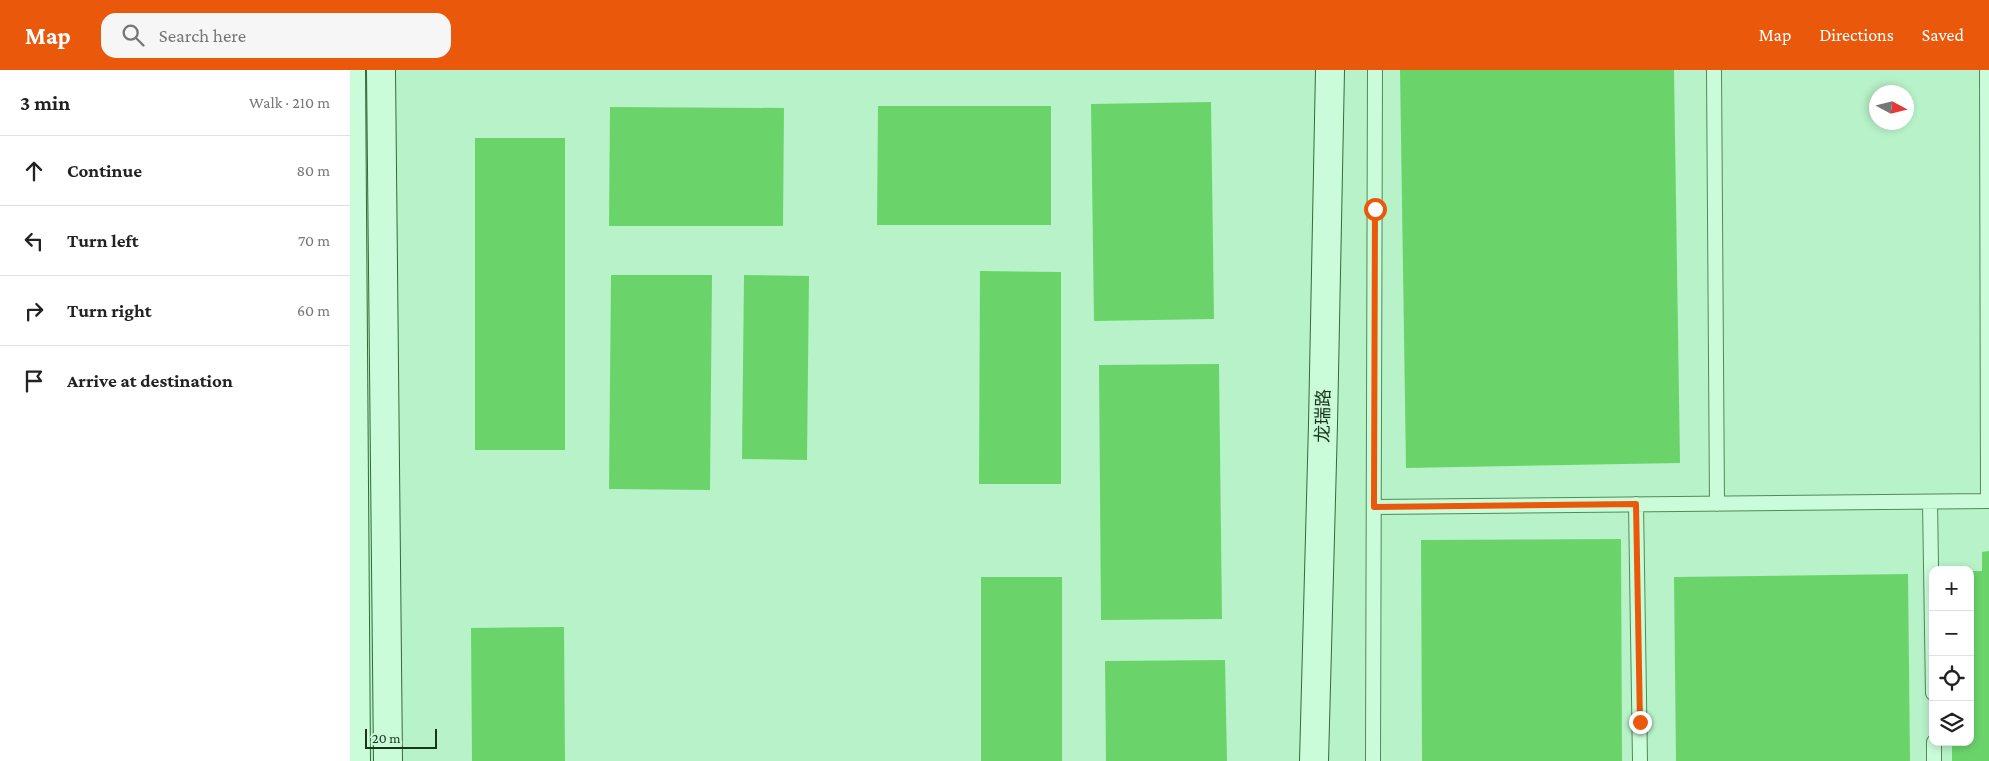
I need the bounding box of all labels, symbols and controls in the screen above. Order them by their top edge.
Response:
search box [101,13,451,58]
icon: search [119,21,147,49]
text: Map [25,22,71,49]
text: Search here [159,25,246,46]
text: Map [1759,25,1791,45]
text: Directions [1819,25,1894,45]
text: Saved [1922,25,1964,45]
north arrow [1869,85,1914,130]
text: 3 min [20,91,70,115]
text: Walk · 210 m [249,94,330,111]
icon: ahead [20,157,48,185]
text: Continue [67,160,142,181]
text: 80 m [296,162,330,179]
route start [1364,198,1387,221]
icon: left [20,227,48,255]
text: Turn left [67,230,139,251]
text: 70 m [298,232,330,249]
icon: right [20,297,48,325]
text: Turn right [67,300,152,321]
text: 60 m [297,302,330,319]
icon: arrive [20,367,48,395]
text: Arrive at destination [67,370,233,391]
street label: 龙瑞路 [1313,389,1333,443]
map controls [1929,566,1974,746]
button: + [1929,566,1974,611]
button: − [1929,611,1974,656]
button: locate [1929,656,1974,701]
button: layers [1929,701,1974,746]
route end [1629,711,1652,734]
scale bar [365,726,438,749]
text: 20 m [372,730,400,746]

